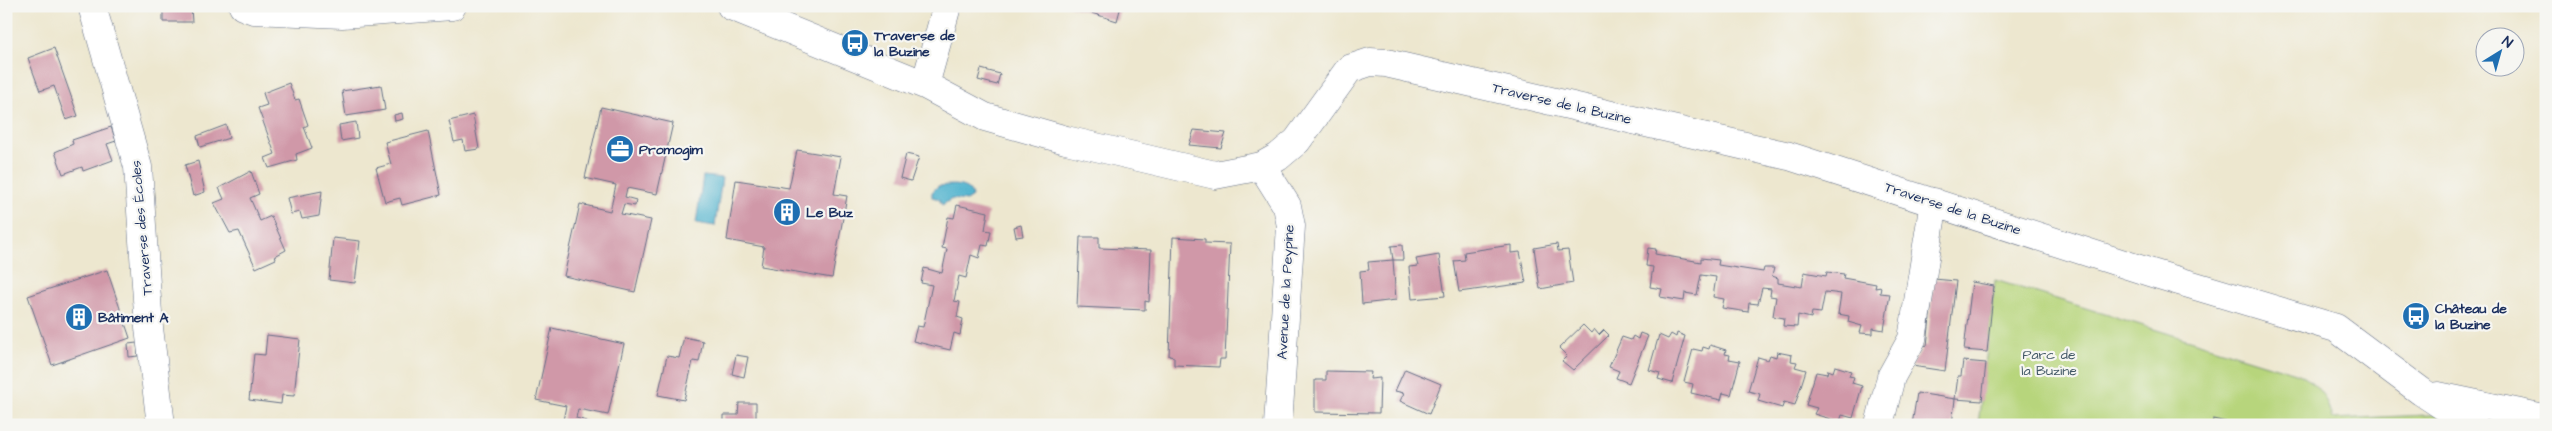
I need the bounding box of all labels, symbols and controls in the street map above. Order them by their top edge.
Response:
place label: Traverse de la Buzine [873,26,956,62]
bus stop icon: Traverse de la Buzine [840,28,870,58]
north arrow [2474,28,2524,78]
text: N [2498,32,2517,53]
street label: Traverse de la Buzine [1490,78,1634,130]
office icon: Promogim [605,134,635,164]
place label: Promogim [639,140,704,161]
street label: Traverse des Écoles [126,160,158,296]
street label: Traverse de la Buzine [1882,177,2024,241]
building icon: Le Buz [772,197,802,227]
place label: Le Buz [806,203,854,223]
street label: Avenue de la Peypine [1272,224,1300,360]
place label: Château de la Buzine [2434,299,2507,335]
bus stop icon: Château de la Buzine [2401,301,2431,331]
building icon: Bâtiment A [64,302,94,332]
place label: Bâtiment A [98,308,170,328]
park label: Parc de la Buzine [2021,345,2077,381]

